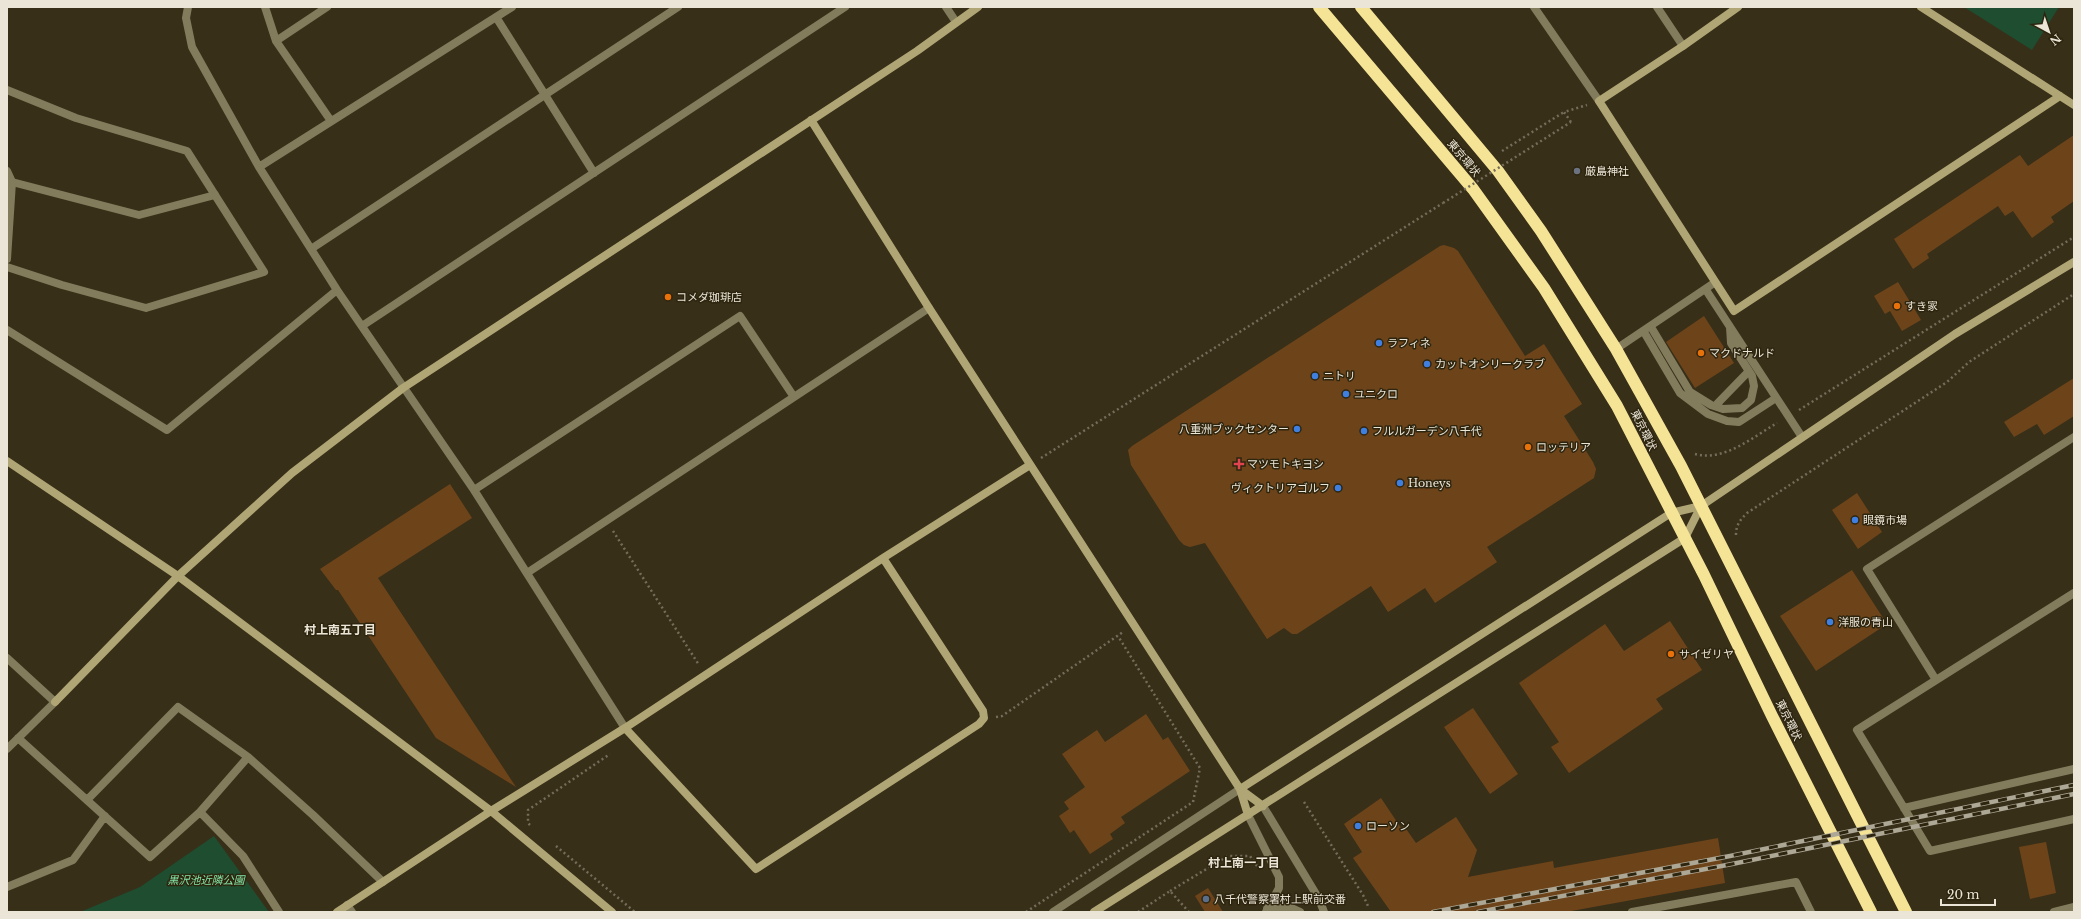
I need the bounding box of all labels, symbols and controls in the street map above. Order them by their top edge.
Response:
north arrow [2029,12,2069,52]
text: N [2046,31,2064,49]
street label: 東京環状 [1444,137,1484,180]
place label: 厳島神社 [1585,164,1629,178]
marker: 厳島神社 [1572,166,1582,176]
place label: コメダ珈琲店 [676,290,742,304]
marker: コメダ珈琲店 [663,292,673,302]
place label: すき家 [1905,299,1938,313]
marker: すき家 [1892,301,1902,311]
place label: ラフィネ [1387,336,1431,350]
marker: ラフィネ [1374,338,1384,348]
place label: マクドナルド [1709,346,1775,360]
marker: マクドナルド [1696,348,1706,358]
place label: カットオンリークラブ [1435,357,1545,371]
marker: カットオンリークラブ [1422,359,1432,369]
place label: ニトリ [1323,369,1356,383]
marker: ニトリ [1310,371,1320,381]
place label: ユニクロ [1354,387,1398,401]
marker: ユニクロ [1341,389,1351,399]
street label: 東京環状 [1628,407,1660,454]
place label: 八重洲ブックセンター [1179,422,1289,436]
marker: 八重洲ブックセンター [1292,424,1302,434]
place label: フルルガーデン八千代 [1372,424,1482,438]
marker: フルルガーデン八千代 [1359,426,1369,436]
place label: ロッテリア [1536,440,1591,454]
marker: ロッテリア [1523,442,1533,452]
place label: マツモトキヨシ [1247,457,1324,471]
marker: マツモトキヨシ [1234,459,1244,469]
place label: Honeys [1408,476,1451,490]
marker: Honeys [1395,478,1405,488]
place label: ヴィクトリアゴルフ [1231,481,1330,495]
marker: ヴィクトリアゴルフ [1333,483,1343,493]
place label: 眼鏡市場 [1863,513,1907,527]
marker: 眼鏡市場 [1850,515,1860,525]
place label: 洋服の青山 [1838,615,1893,629]
marker: 洋服の青山 [1825,617,1835,627]
district label: 村上南五丁目 [304,622,376,637]
place label: サイゼリヤ [1679,647,1734,661]
marker: サイゼリヤ [1666,649,1676,659]
street label: 東京環状 [1773,697,1805,744]
place label: ローソン [1366,819,1410,833]
marker: ローソン [1353,821,1363,831]
district label: 村上南一丁目 [1208,855,1280,870]
park label: 黒沢池近隣公園 [168,873,246,887]
scale bar [1941,881,1995,907]
text: 20 m [1947,887,1979,902]
place label: 八千代警察署村上駅前交番 [1214,892,1346,906]
marker: 八千代警察署村上駅前交番 [1201,894,1211,904]

